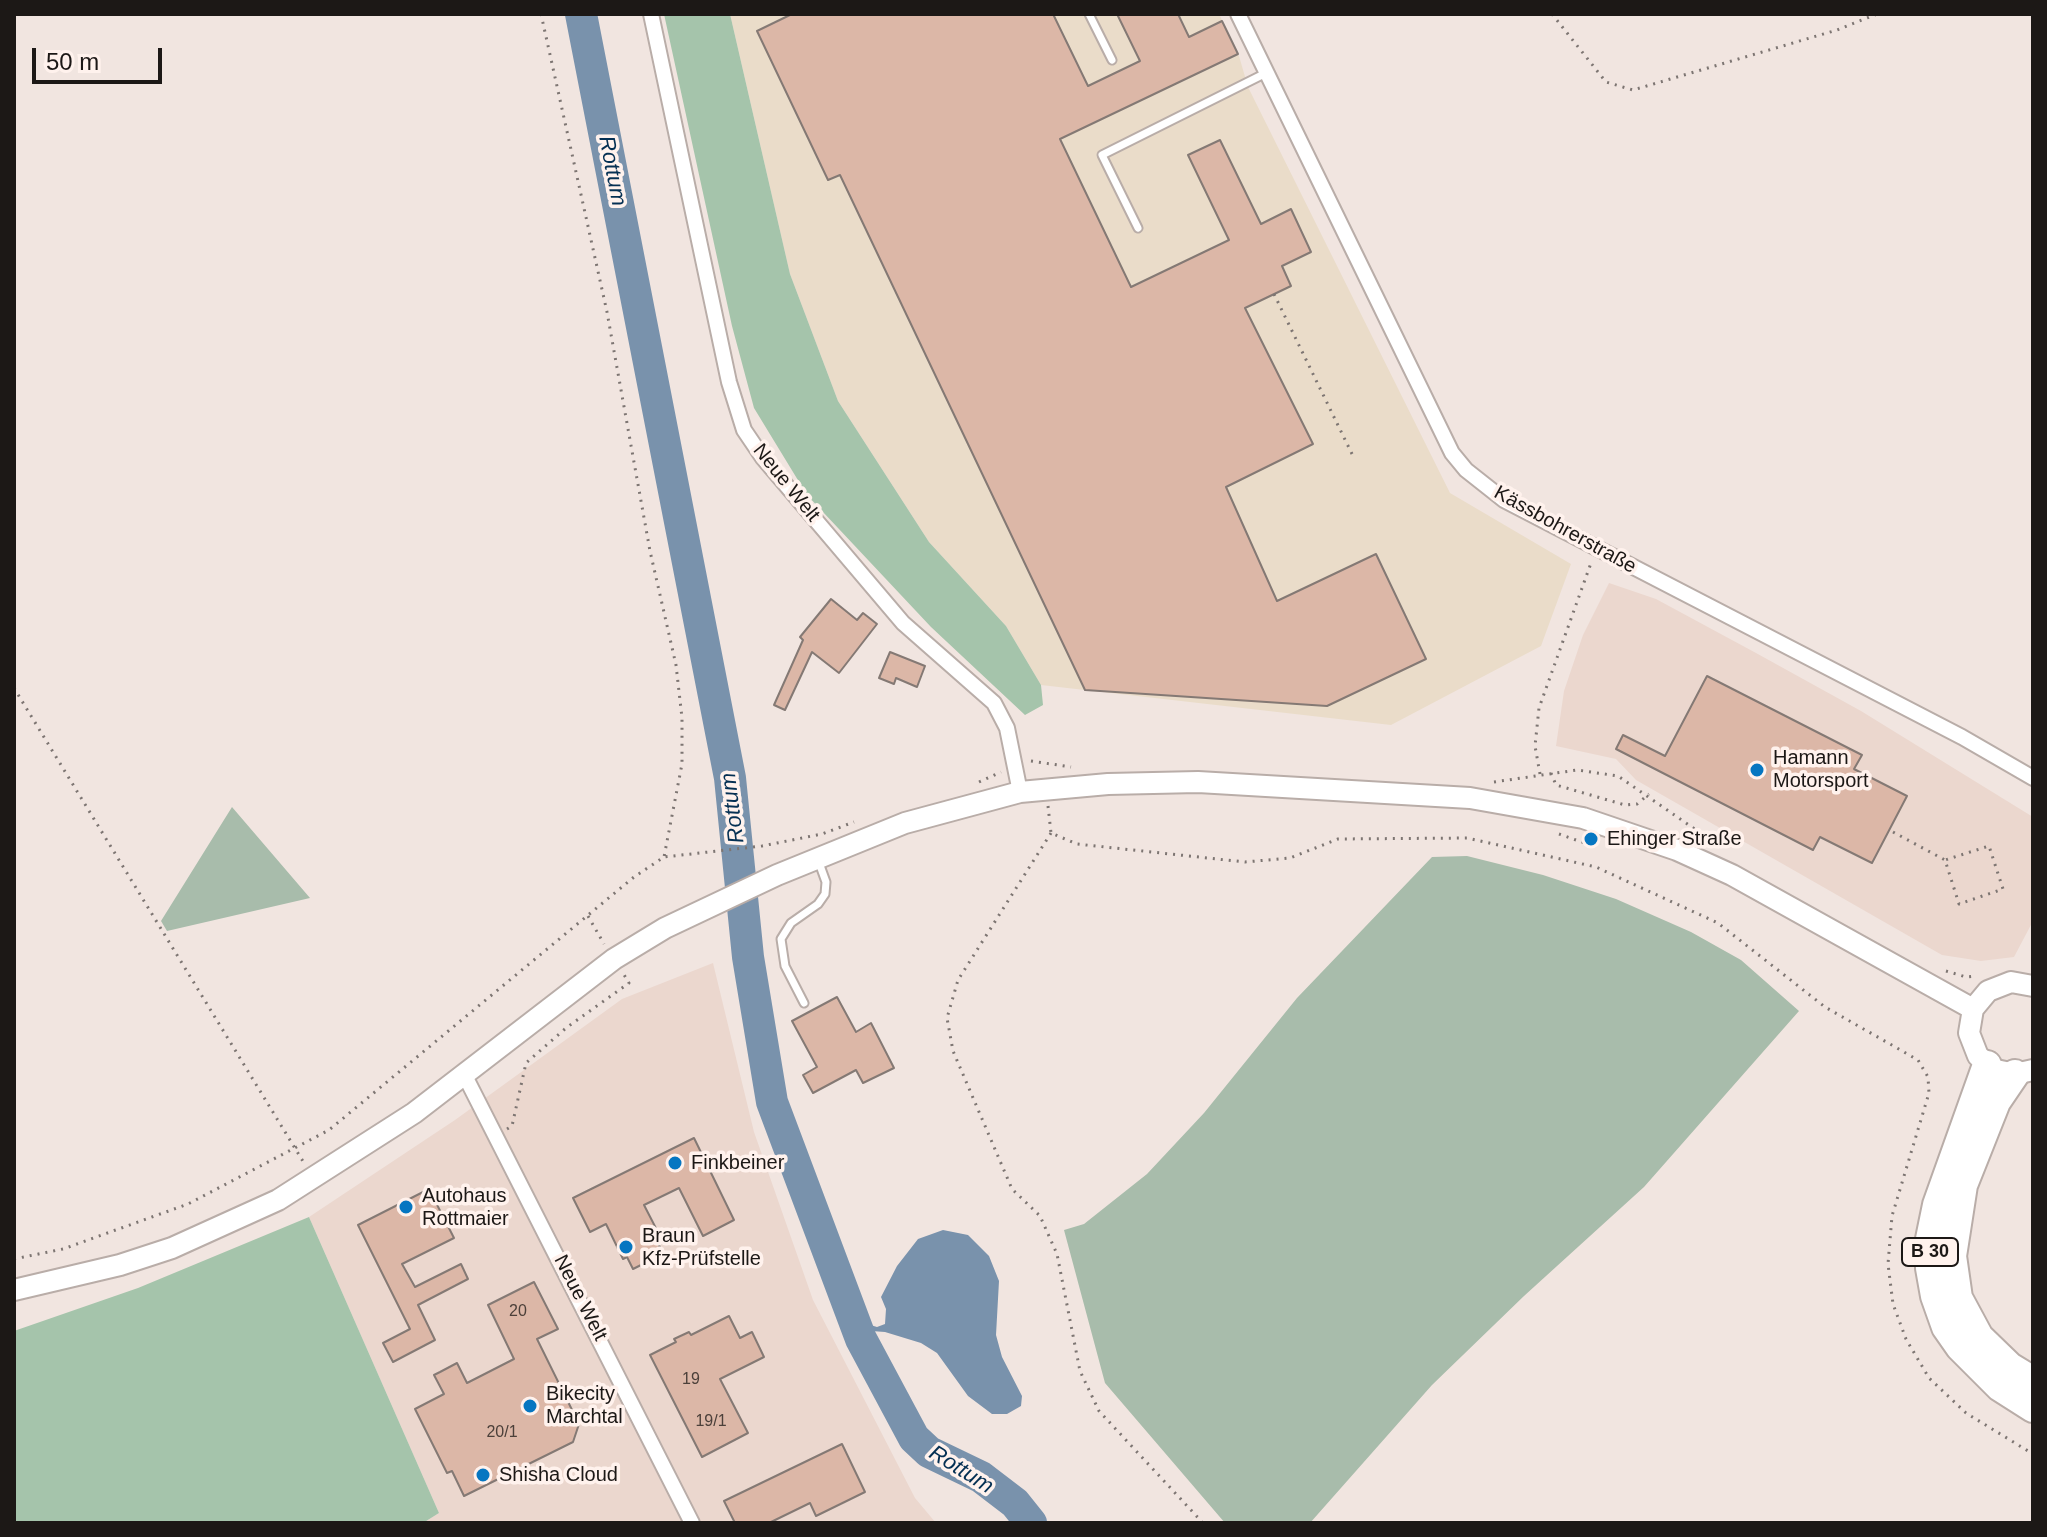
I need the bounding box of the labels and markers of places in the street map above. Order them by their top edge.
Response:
place label: Hamann Motorsport [1773,746,1869,793]
marker: Hamann Motorsport [1748,761,1766,779]
place label: Ehinger Straße [1607,827,1742,851]
marker: Ehinger Straße [1582,830,1600,848]
place label: Finkbeiner [691,1151,784,1175]
marker: Finkbeiner [666,1154,684,1172]
place label: Autohaus Rottmaier [422,1184,509,1231]
marker: Autohaus Rottmaier [397,1198,415,1216]
place label: Braun Kfz-Prüfstelle [642,1224,761,1271]
marker: Braun Kfz-Prüfstelle [617,1238,635,1256]
place label: Bikecity Marchtal [546,1382,623,1429]
marker: Bikecity Marchtal [521,1397,539,1415]
place label: Shisha Cloud [499,1463,618,1487]
marker: Shisha Cloud [474,1466,492,1484]

